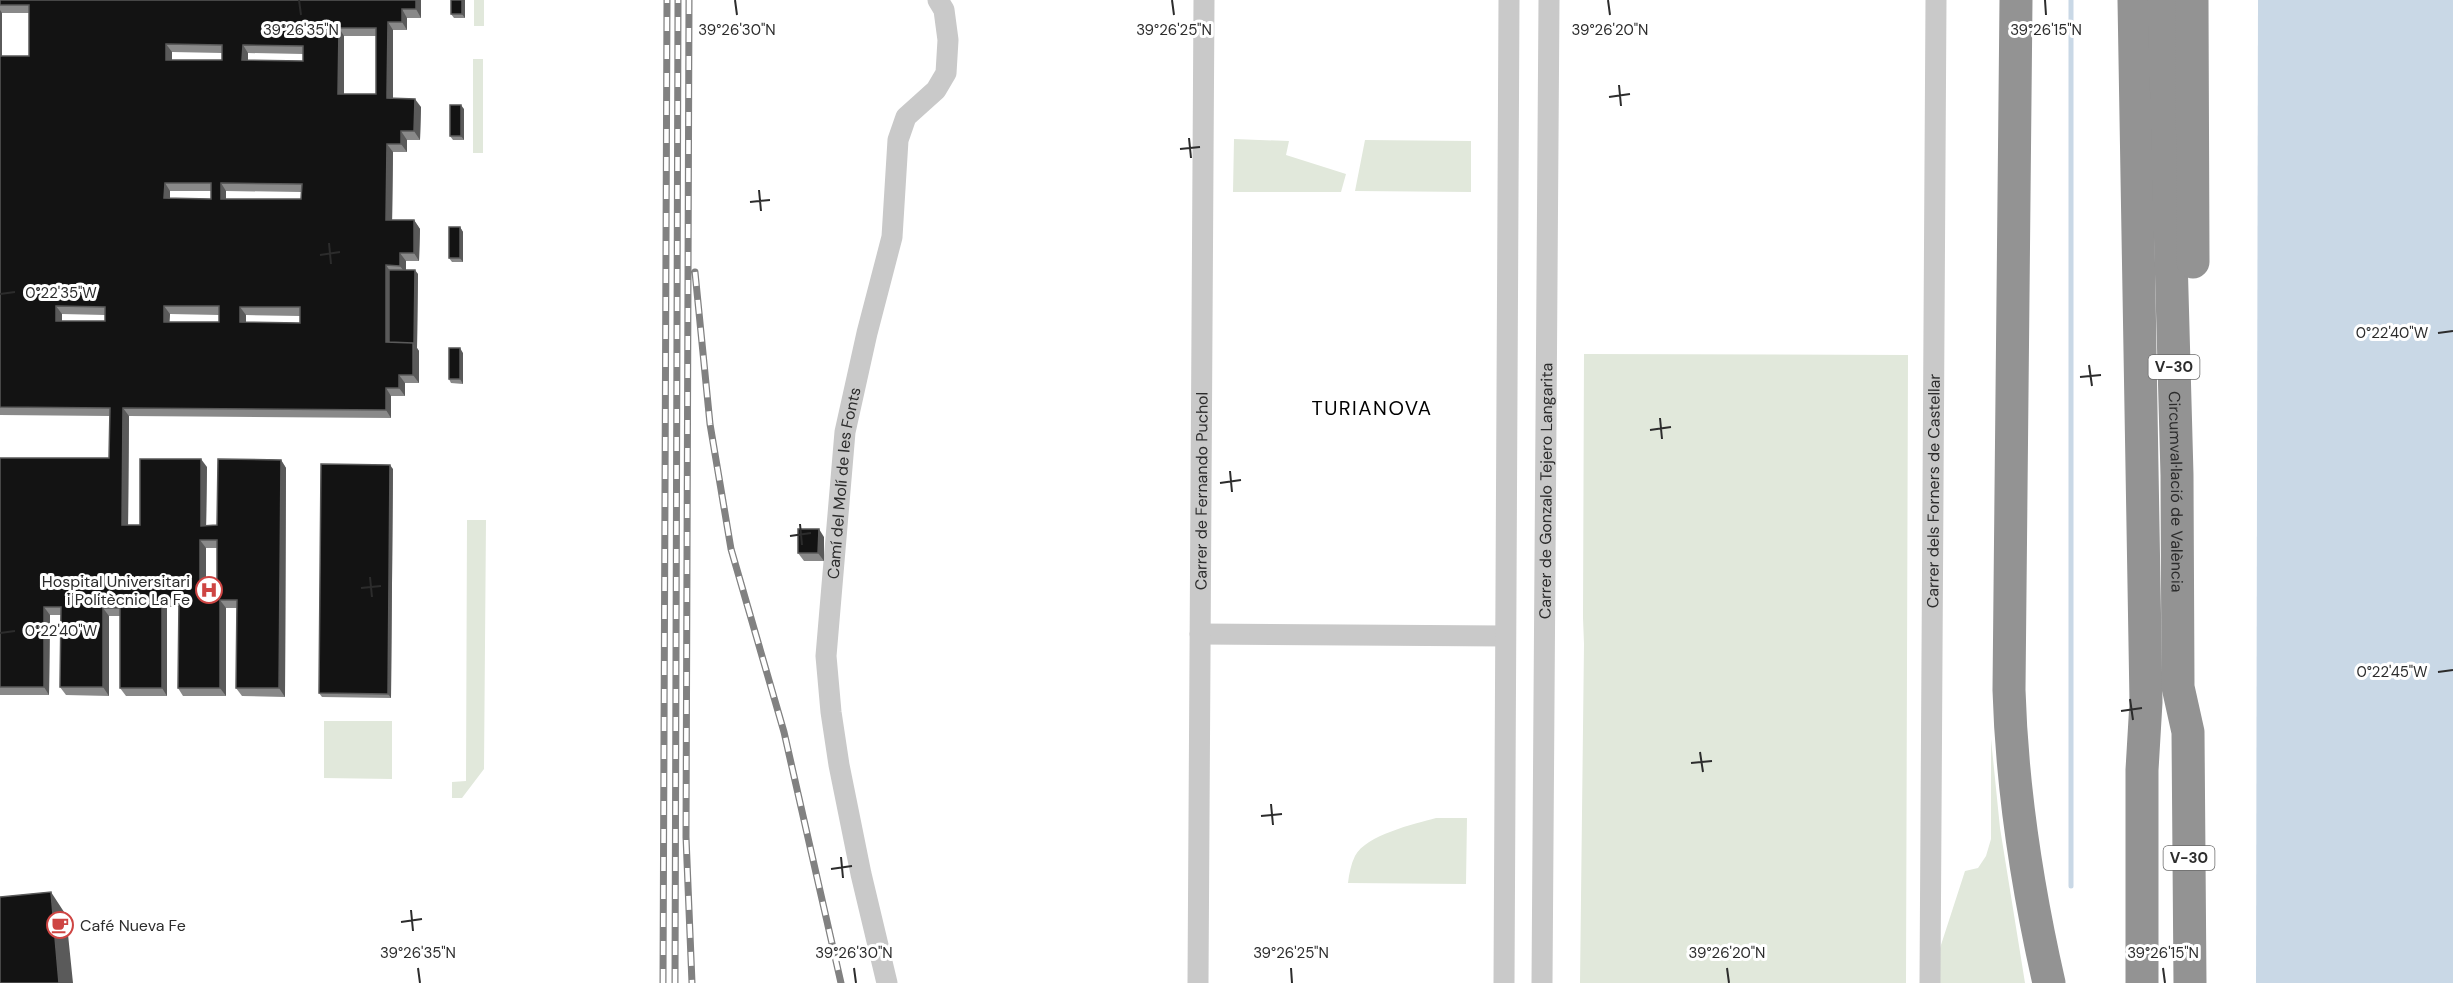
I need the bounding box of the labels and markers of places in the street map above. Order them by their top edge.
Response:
place label: Hospital Universitari i Politècnic La Fe [42,571,190,610]
hospital icon: Hospital Universitari i Politècnic La Fe [194,575,224,605]
cafe icon: Café Nueva Fe [45,910,75,940]
place label: Café Nueva Fe [80,915,186,936]

